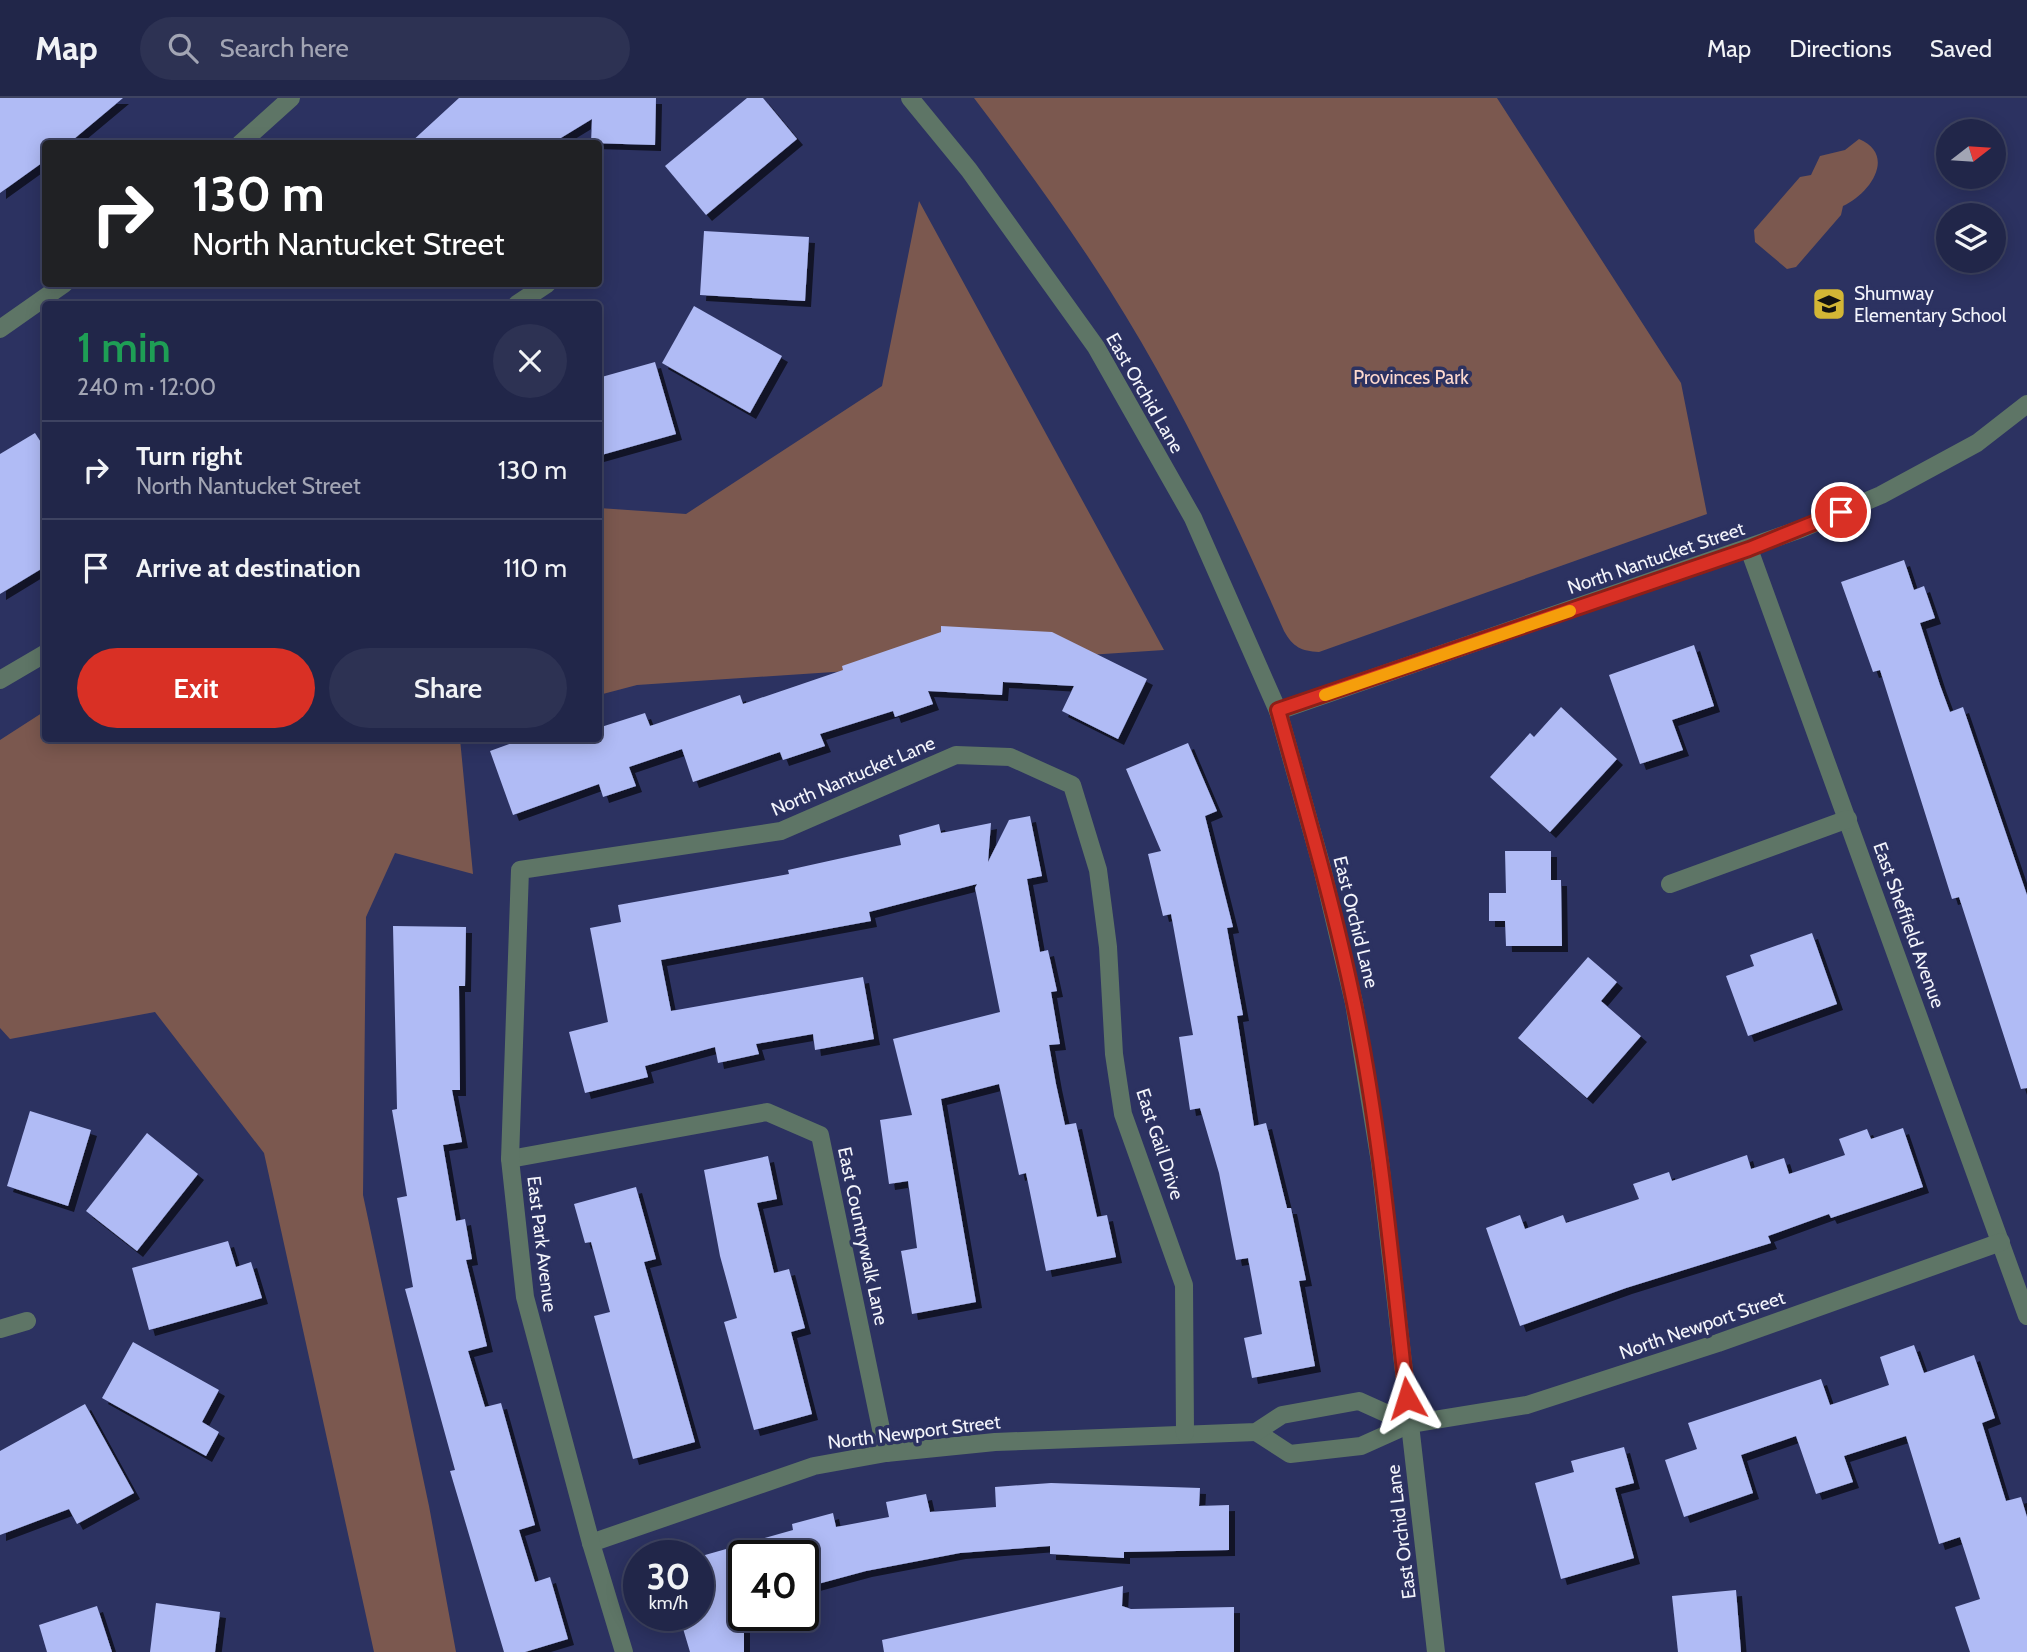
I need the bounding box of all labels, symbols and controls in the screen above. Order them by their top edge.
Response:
search box [140,17,630,80]
text: Map [35,28,98,68]
icon: search [164,29,202,67]
text: Search here [220,32,349,64]
text: Map [1707,34,1751,63]
text: Directions [1789,34,1892,63]
text: Saved [1930,34,1992,63]
north arrow [1936,119,2006,189]
map controls [1936,119,2006,273]
text: 130 m [192,164,325,223]
icon: right [77,168,168,259]
button: layers [1936,203,2006,273]
text: North Nantucket Street [192,224,505,263]
place label: Shumway Elementary School [1854,282,2007,327]
school or university icon: Shumway Elementary School [1810,285,1848,323]
text: 1 min [77,321,171,373]
button: close [493,324,567,398]
street label: East Orchid Lane [1101,329,1189,458]
park label: Provinces Park [1353,366,1469,389]
text: 240 m · 12:00 [77,373,216,401]
text: Turn right [136,440,242,472]
icon: right [77,451,115,489]
text: 130 m [498,454,567,486]
text: North Nantucket Street [136,472,361,500]
pin [1811,482,1871,542]
icon: arrive [1822,493,1860,531]
street label: North Nantucket Street [1564,517,1748,599]
icon: arrive [77,549,115,587]
text: Arrive at destination [136,552,361,584]
text: 110 m [503,552,567,584]
button: Exit [77,648,315,728]
button: Share [329,648,567,728]
street label: North Nantucket Lane [768,731,939,821]
street label: East Sheffield Avenue [1868,839,1950,1011]
street label: East Orchid Lane [1328,854,1384,991]
street label: East Gail Drive [1131,1086,1189,1203]
street label: East Countrywalk Lane [833,1145,893,1327]
street label: East Park Avenue [522,1175,562,1314]
street label: North Newport Street [1616,1286,1788,1364]
position arrow [1370,1361,1444,1435]
street label: North Newport Street [826,1410,1002,1454]
street label: East Orchid Lane [1381,1463,1421,1601]
speed limit sign: 40 [728,1540,819,1631]
text: 30 [647,1555,690,1598]
text: km/h [649,1592,688,1614]

